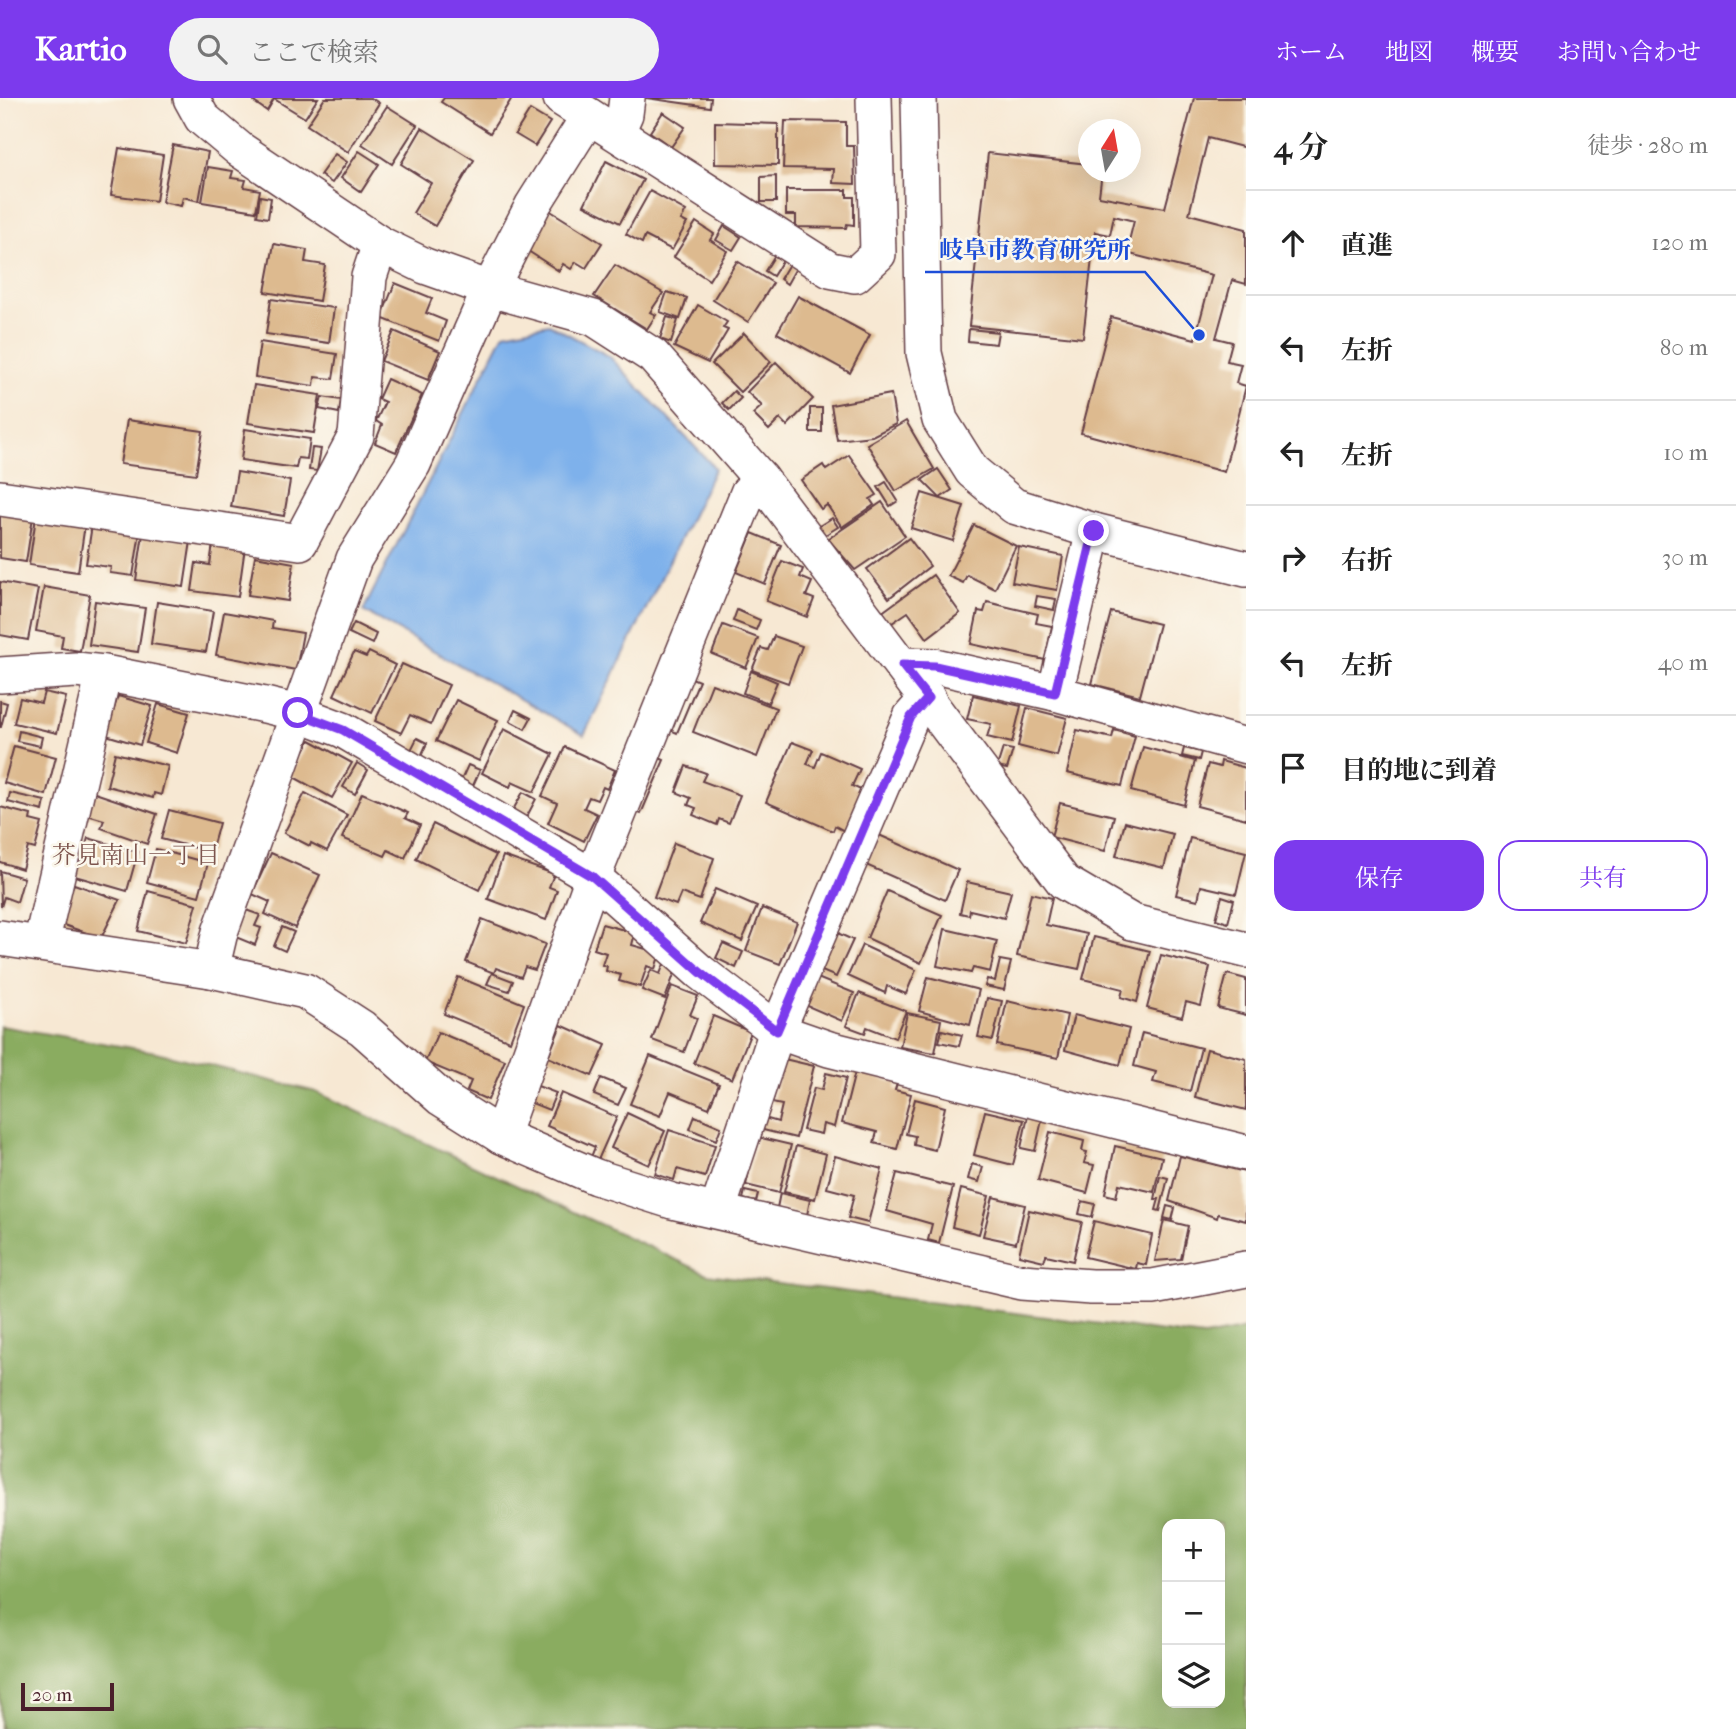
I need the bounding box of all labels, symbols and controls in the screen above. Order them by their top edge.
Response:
search box [169,18,659,81]
text: Kartio [35,30,127,69]
icon: search [193,30,231,68]
text: ここで検索 [249,37,379,68]
text: ホーム [1275,38,1347,66]
text: 地図 [1385,38,1433,66]
text: 概要 [1471,38,1519,66]
text: お問い合わせ [1557,38,1701,66]
north arrow [1078,119,1141,182]
text: 4 分 [1274,130,1328,165]
text: 徒歩 · 280 m [1587,132,1708,159]
icon: ahead [1274,224,1312,262]
callout: 岐阜市教育研究所 [925,227,1145,272]
text: 120 m [1651,229,1708,256]
text: 直進 [1341,230,1393,261]
text: 岐阜市教育研究所 [939,236,1131,264]
icon: left [1274,329,1312,367]
text: 80 m [1660,334,1708,361]
text: 左折 [1341,335,1393,366]
icon: left [1274,434,1312,472]
text: 10 m [1663,439,1708,466]
text: 左折 [1341,440,1393,471]
route end [1078,515,1109,546]
icon: right [1274,539,1312,577]
text: 30 m [1662,544,1708,571]
text: 右折 [1341,545,1393,576]
icon: left [1274,644,1312,682]
text: 40 m [1658,649,1708,676]
text: 左折 [1341,650,1393,681]
route start [282,697,313,728]
icon: arrive [1274,749,1312,787]
text: 目的地に到着 [1341,755,1497,786]
button: 保存 [1274,840,1484,911]
button: 共有 [1498,840,1708,911]
district label: 芥見南山一丁目 [52,841,220,869]
map controls [1162,1519,1225,1708]
button: + [1162,1519,1225,1582]
button: − [1162,1582,1225,1645]
button: layers [1162,1645,1225,1708]
scale bar [21,1680,114,1712]
text: 20 m [32,1684,72,1706]

